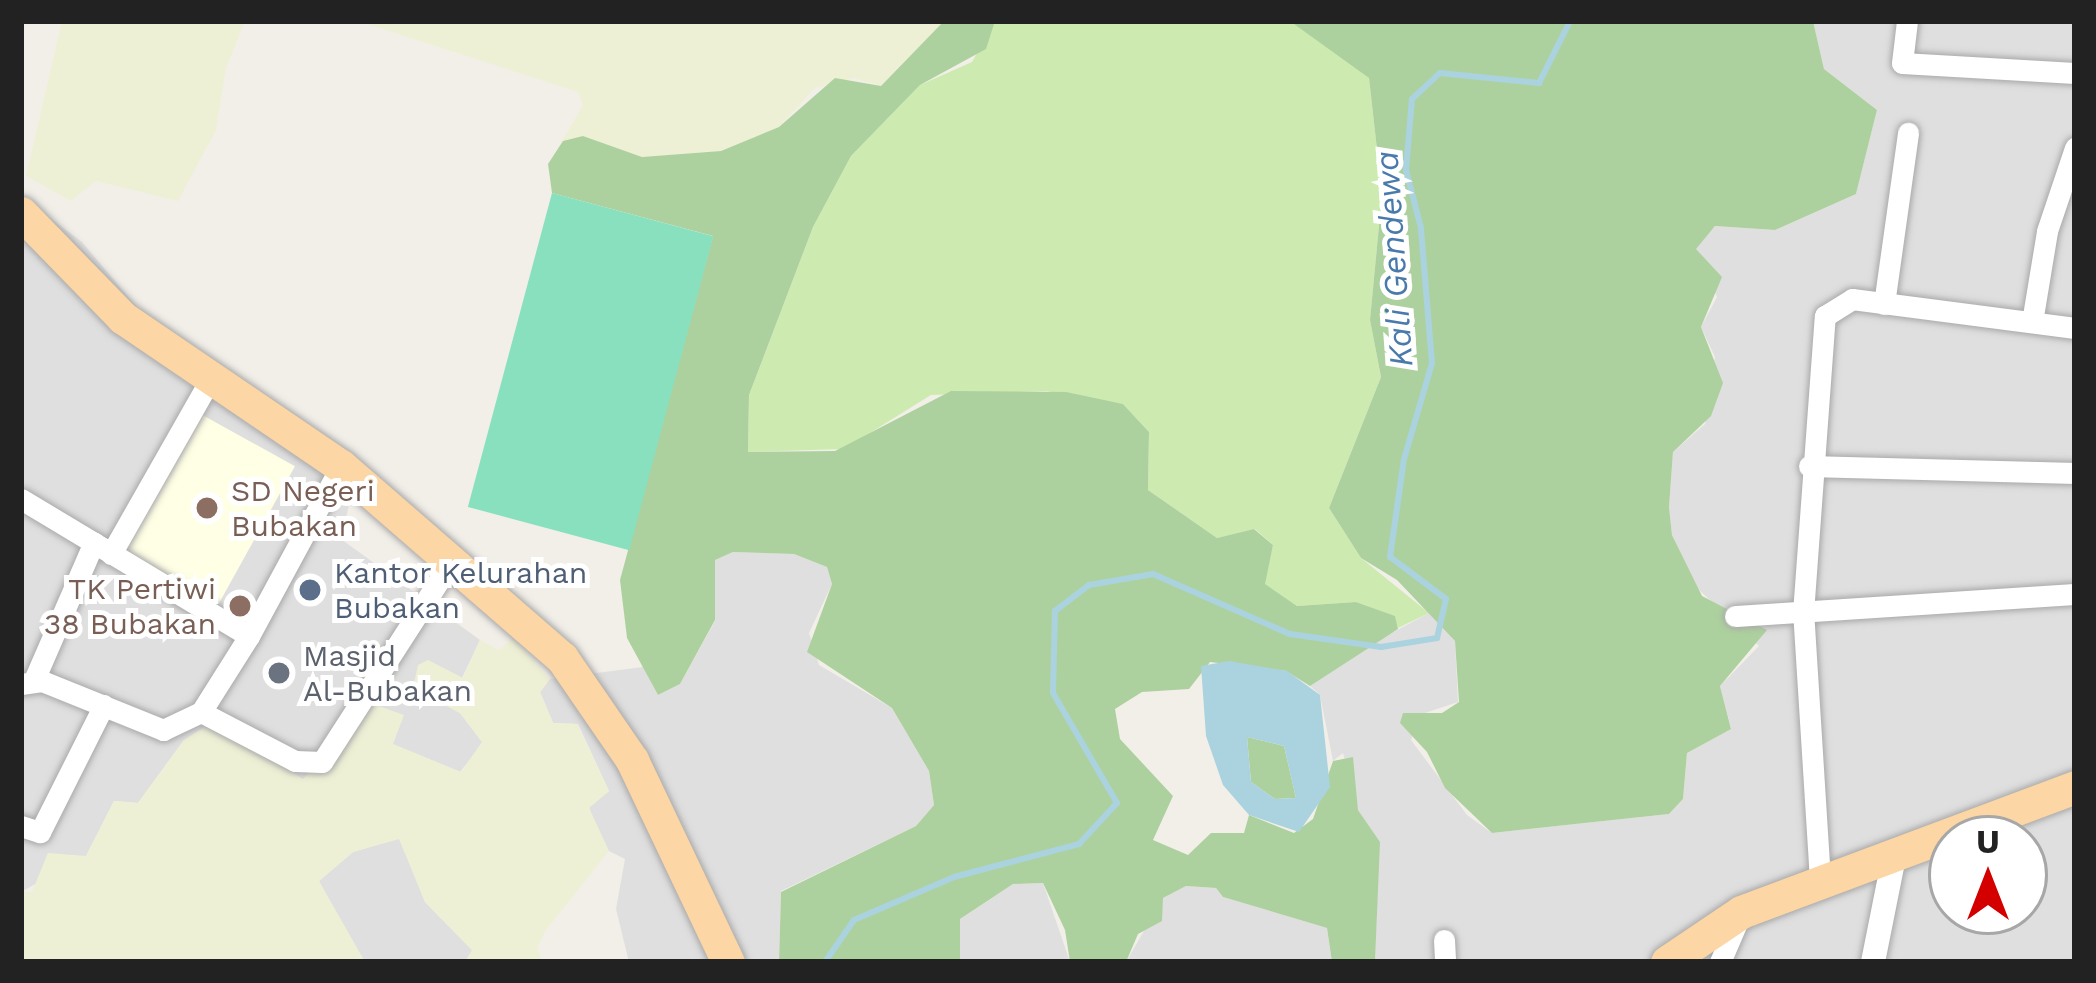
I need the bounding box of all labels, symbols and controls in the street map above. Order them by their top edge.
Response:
water label: Kali Gendewa [1367,150,1421,368]
place label: SD Negeri Bubakan [231,473,375,544]
marker: SD Negeri Bubakan [194,495,220,521]
place label: Kantor Kelurahan Bubakan [334,555,588,626]
place label: TK Pertiwi 38 Bubakan [44,571,216,642]
marker: Kantor Kelurahan Bubakan [297,577,323,603]
marker: TK Pertiwi 38 Bubakan [227,593,253,619]
place label: Masjid Al-Bubakan [303,638,472,708]
marker: Masjid Al-Bubakan [266,660,292,686]
north arrow [1928,815,2048,935]
text: U [1976,822,2000,861]

